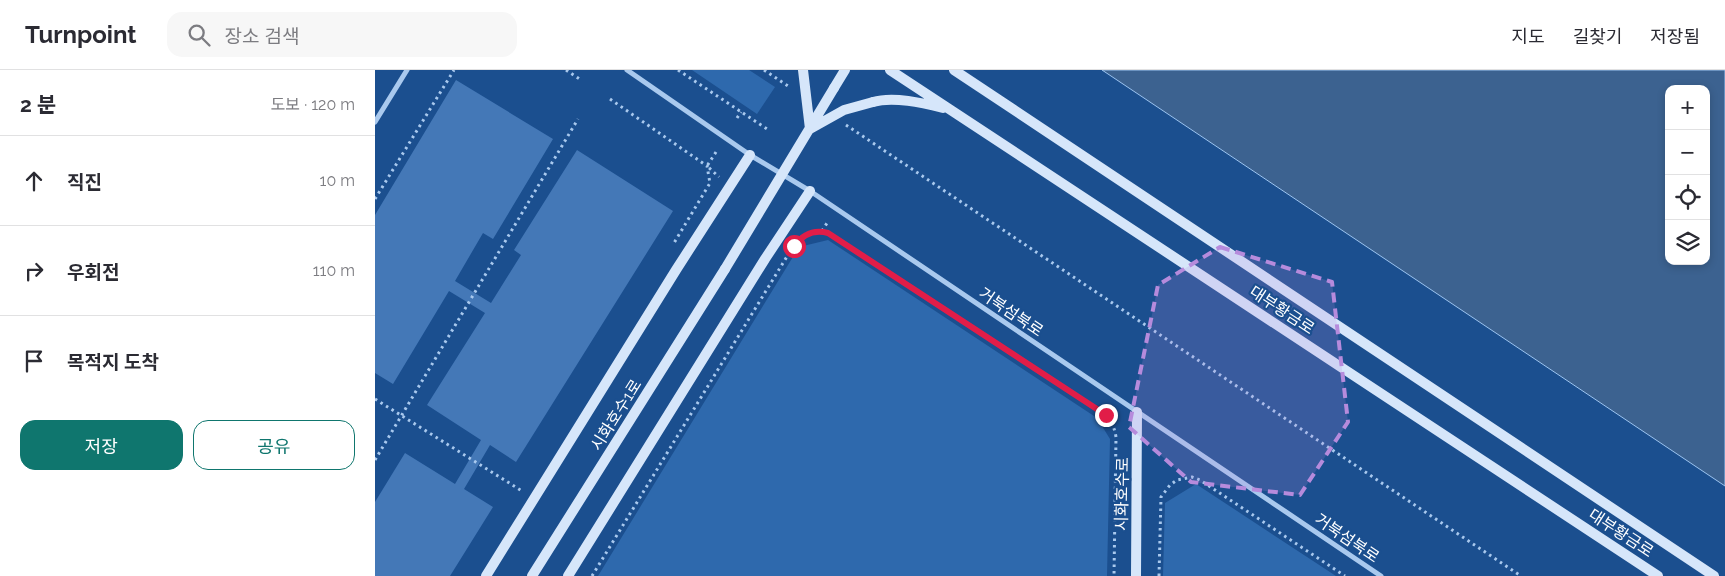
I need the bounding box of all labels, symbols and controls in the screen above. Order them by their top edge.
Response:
search box [167,12,517,57]
text: Turnpoint [25,20,137,49]
icon: search [185,21,213,49]
text: 장소 검색 [225,25,299,47]
text: 지도 [1512,26,1545,47]
text: 길찾기 [1573,26,1622,47]
text: 저장됨 [1650,26,1700,47]
map controls [1665,85,1710,265]
button: + [1665,85,1710,130]
text: 2 분 [20,92,56,117]
text: 도보 · 120 m [271,95,355,114]
button: − [1665,130,1710,175]
icon: ahead [20,167,48,195]
text: 직진 [67,171,102,193]
text: 10 m [320,171,355,190]
button: locate [1665,175,1710,220]
button: layers [1665,220,1710,265]
route start [783,235,806,258]
icon: right [20,257,48,285]
text: 우회전 [67,261,119,283]
text: 110 m [313,261,355,280]
street label: 대부황금로 [1246,282,1318,338]
street label: 거북섬북로 [975,284,1047,341]
icon: arrive [20,347,48,375]
text: 목적지 도착 [67,351,159,373]
street label: 시화호수1로 [587,376,646,454]
route end [1095,404,1118,427]
button: 저장 [20,420,183,470]
button: 공유 [193,420,355,470]
street label: 시화호수로 [1112,457,1132,531]
street label: 대부황금로 [1585,505,1657,561]
street label: 거북섬북로 [1311,510,1383,567]

